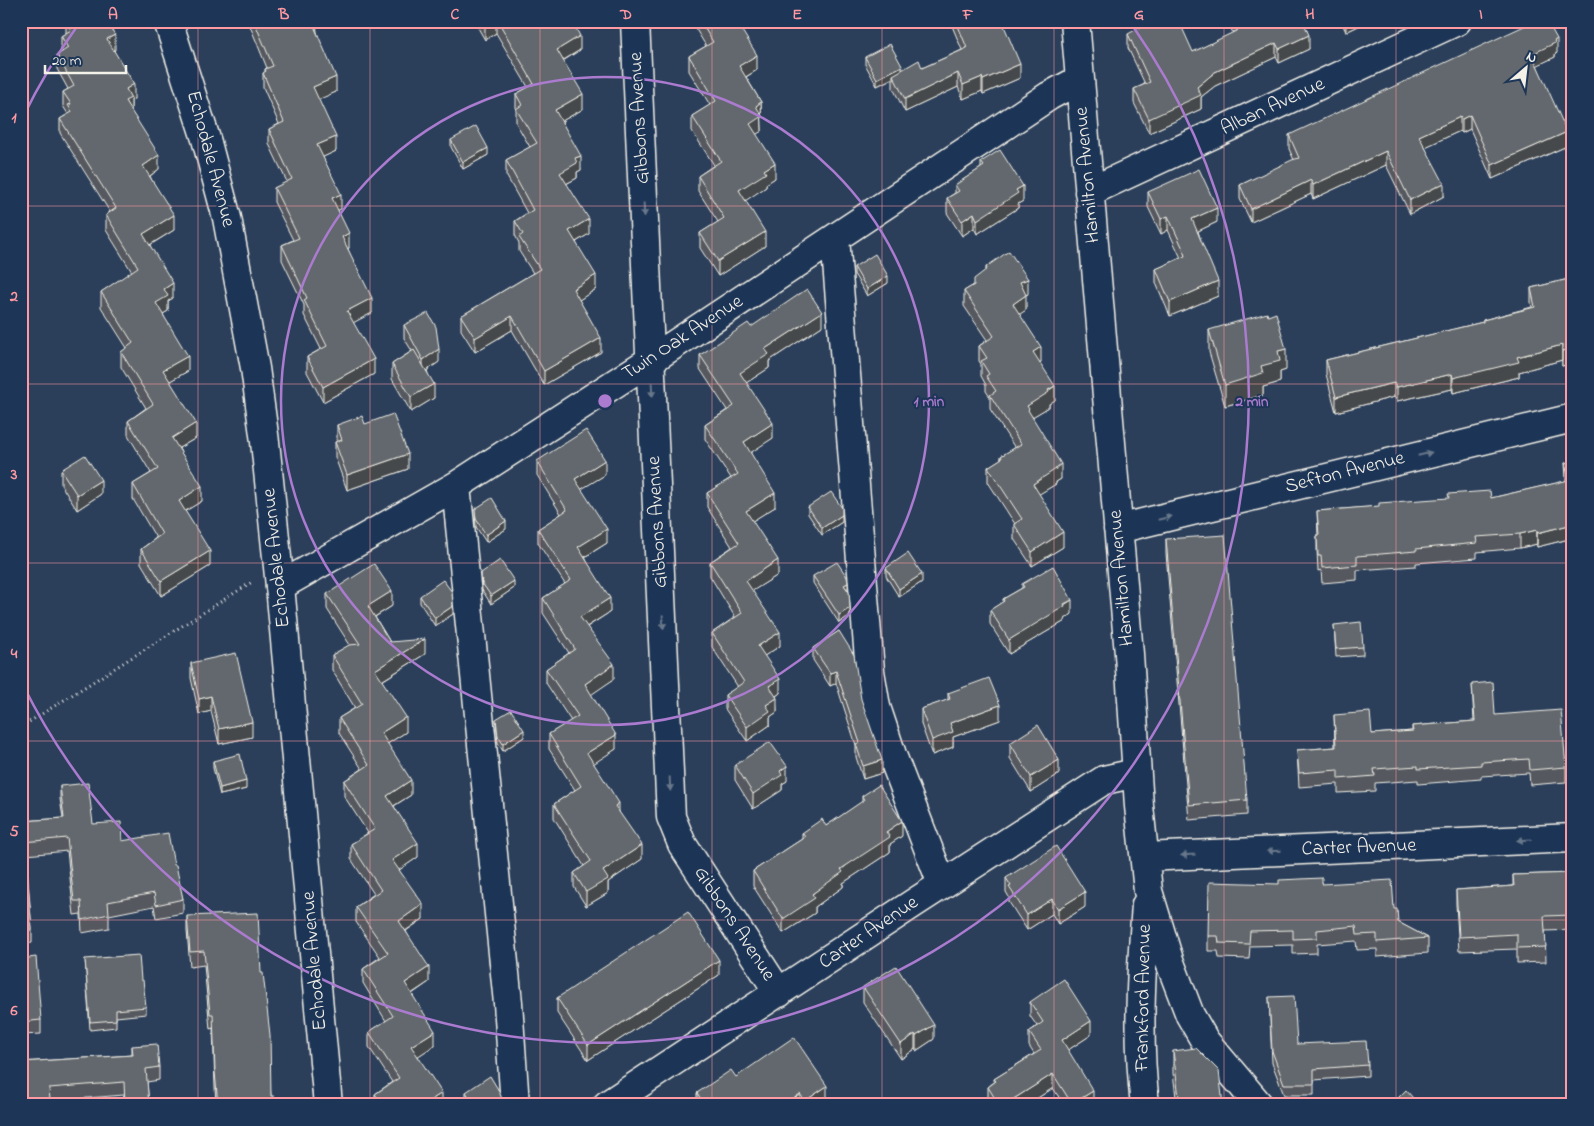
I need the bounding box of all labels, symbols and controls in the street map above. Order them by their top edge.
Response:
text: A [108,3,118,27]
text: B [278,3,290,27]
text: C [451,3,460,27]
text: D [619,3,632,27]
text: E [792,3,802,27]
text: F [962,3,974,27]
text: G [1134,3,1144,27]
text: H [1305,3,1315,27]
text: I [1479,3,1483,27]
scale bar [45,42,126,74]
north arrow [1502,42,1552,92]
text: N [1522,46,1541,69]
text: 20 m [52,50,82,72]
street label: Gibbons Avenue [622,51,658,185]
street label: Alban Avenue [1216,70,1330,144]
street label: Echodale Avenue [178,88,242,230]
text: 1 [11,106,17,130]
street label: Hamilton Avenue [1068,106,1108,244]
one-way arrow [641,202,649,218]
text: 2 [9,285,18,309]
street label: Twin Oak Avenue [617,288,749,388]
one-way arrow [649,382,657,398]
text: 1 min [914,391,945,413]
text: 2 min [1235,391,1269,413]
centre of rings [596,392,614,410]
street label: Sefton Avenue [1282,444,1408,502]
one-way arrow [1418,449,1433,457]
street label: Gibbons Avenue [640,455,676,589]
text: 3 [10,463,18,487]
street label: Echodale Avenue [255,487,299,629]
street label: Hamilton Avenue [1102,509,1142,647]
one-way arrow [1158,513,1173,521]
one-way arrow [659,614,667,630]
text: 4 [10,642,18,666]
one-way arrow [666,776,674,792]
text: 5 [9,820,19,844]
street label: Carter Avenue [1301,832,1417,864]
one-way arrow [1516,837,1532,845]
one-way arrow [1266,848,1282,856]
one-way arrow [1179,851,1195,859]
street label: Gibbons Avenue [686,861,782,987]
street label: Carter Avenue [813,889,925,977]
street label: Echodale Avenue [294,890,336,1032]
street label: Frankford Avenue [1128,924,1160,1073]
text: 6 [9,999,18,1023]

